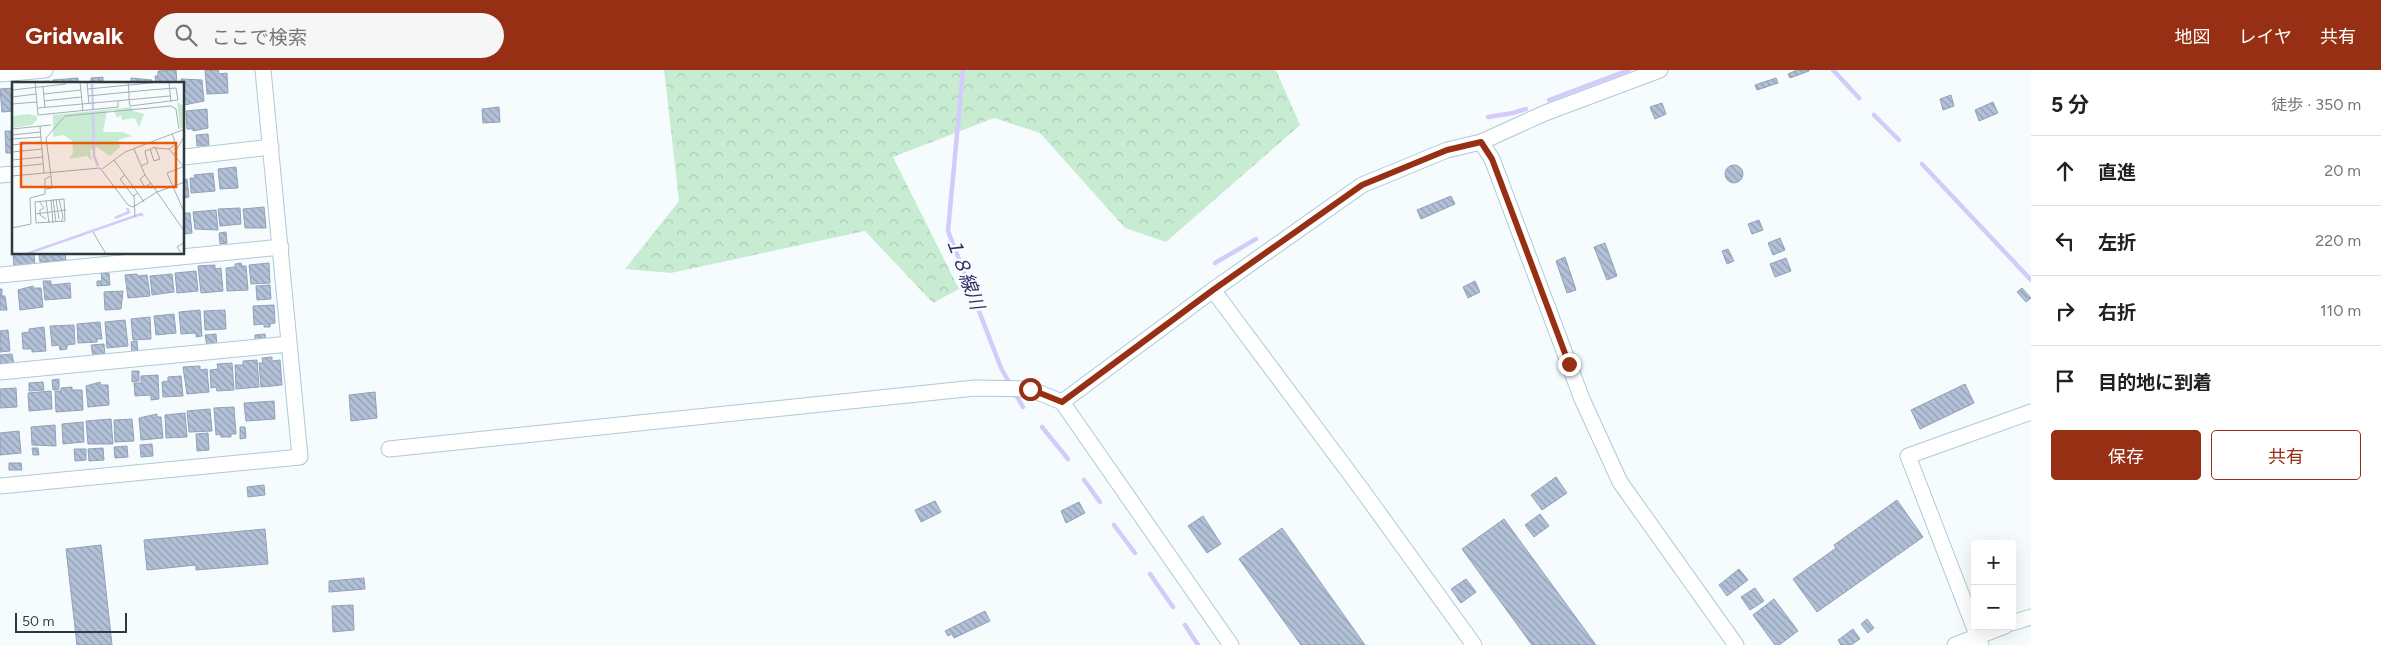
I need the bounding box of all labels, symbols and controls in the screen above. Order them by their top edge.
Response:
search box [154,13,504,58]
text: Gridwalk [25,21,124,50]
icon: search [172,21,200,49]
text: ここで検索 [212,26,307,49]
text: 地図 [2175,26,2211,48]
text: レイヤ [2239,26,2292,48]
text: 共有 [2320,26,2356,48]
inset map [12,82,185,255]
text: 5 分 [2051,92,2089,117]
text: 徒歩 · 350 m [2271,95,2361,114]
icon: ahead [2051,157,2079,185]
text: 直進 [2098,161,2136,184]
text: 20 m [2324,161,2361,180]
icon: left [2051,227,2079,255]
text: 左折 [2098,231,2136,254]
text: 220 m [2315,231,2361,250]
water label: １８線川 [941,233,989,315]
icon: right [2051,297,2079,325]
text: 右折 [2098,301,2136,324]
text: 110 m [2320,301,2361,320]
route end [1558,353,1581,376]
icon: arrive [2051,367,2079,395]
text: 目的地に到着 [2098,371,2212,394]
route start [1019,378,1042,401]
button: 保存 [2051,430,2201,480]
button: 共有 [2211,430,2361,480]
map controls [1971,540,2016,630]
button: + [1971,540,2016,585]
button: − [1971,585,2016,630]
scale bar [15,610,128,633]
text: 50 m [22,613,54,630]

